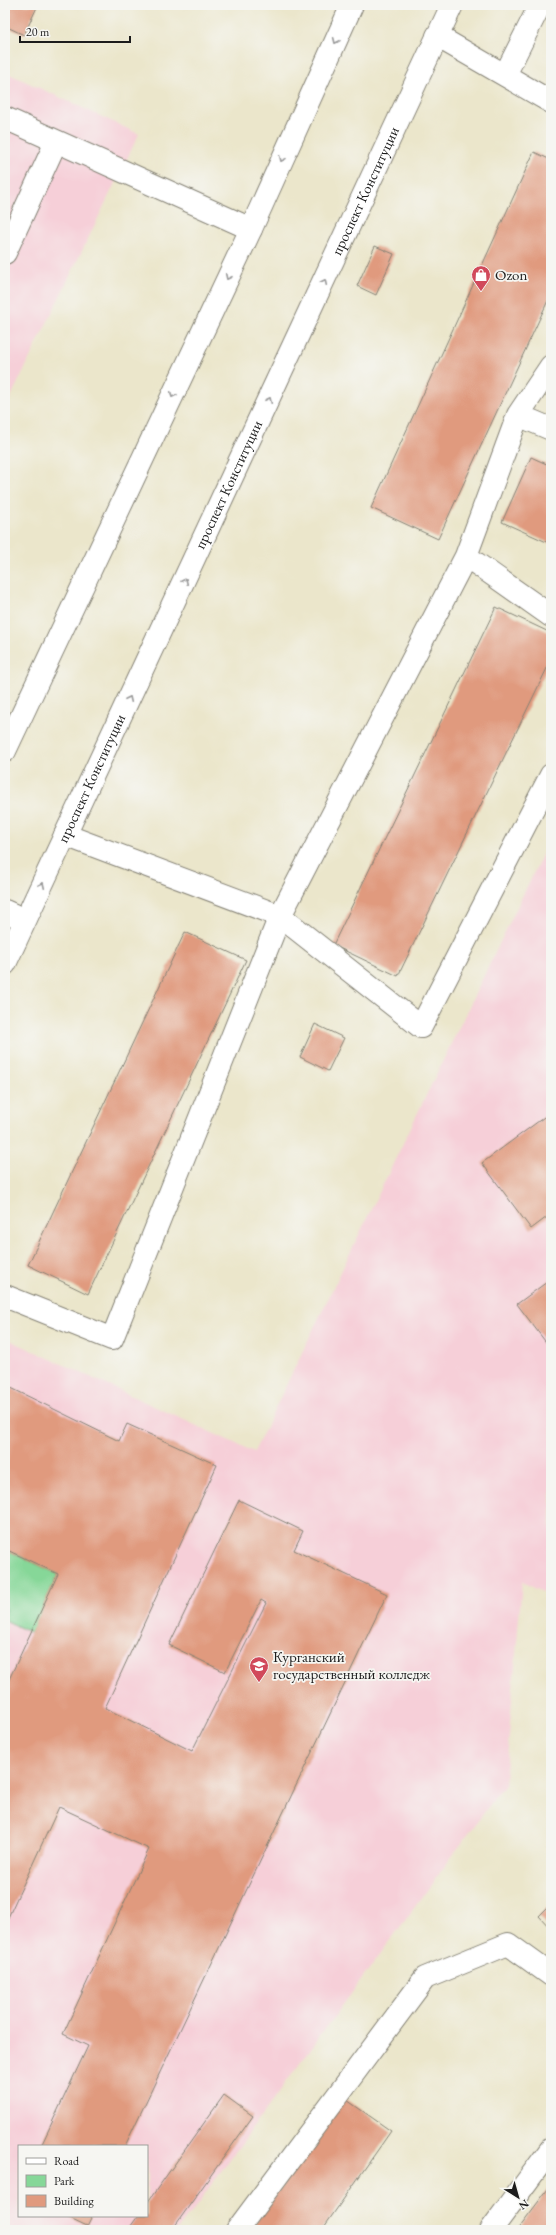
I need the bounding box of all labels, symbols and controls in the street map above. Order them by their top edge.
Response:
scale bar [20,18,130,44]
text: 20 m [26,24,50,40]
one-way arrow [333,36,341,44]
street label: проспект Конституции [327,123,403,258]
one-way arrow [279,155,287,162]
shop icon: Ozon [470,264,492,292]
place label: Ozon [495,265,528,284]
one-way arrow [225,273,233,280]
one-way arrow [319,278,327,285]
one-way arrow [170,390,178,398]
one-way arrow [264,396,272,404]
street label: проспект Конституции [190,417,266,552]
one-way arrow [180,578,188,585]
one-way arrow [124,695,132,703]
street label: проспект Конституции [53,711,129,845]
one-way arrow [37,882,45,890]
place label: Курганский государственный колледж [273,1647,431,1683]
school or university icon: Курганский государственный колледж [248,1655,270,1683]
legend [18,2145,148,2217]
text: Road [54,2153,80,2169]
text: Park [54,2173,75,2189]
north arrow [498,2177,538,2217]
text: Building [54,2193,95,2209]
text: N [516,2197,532,2213]

